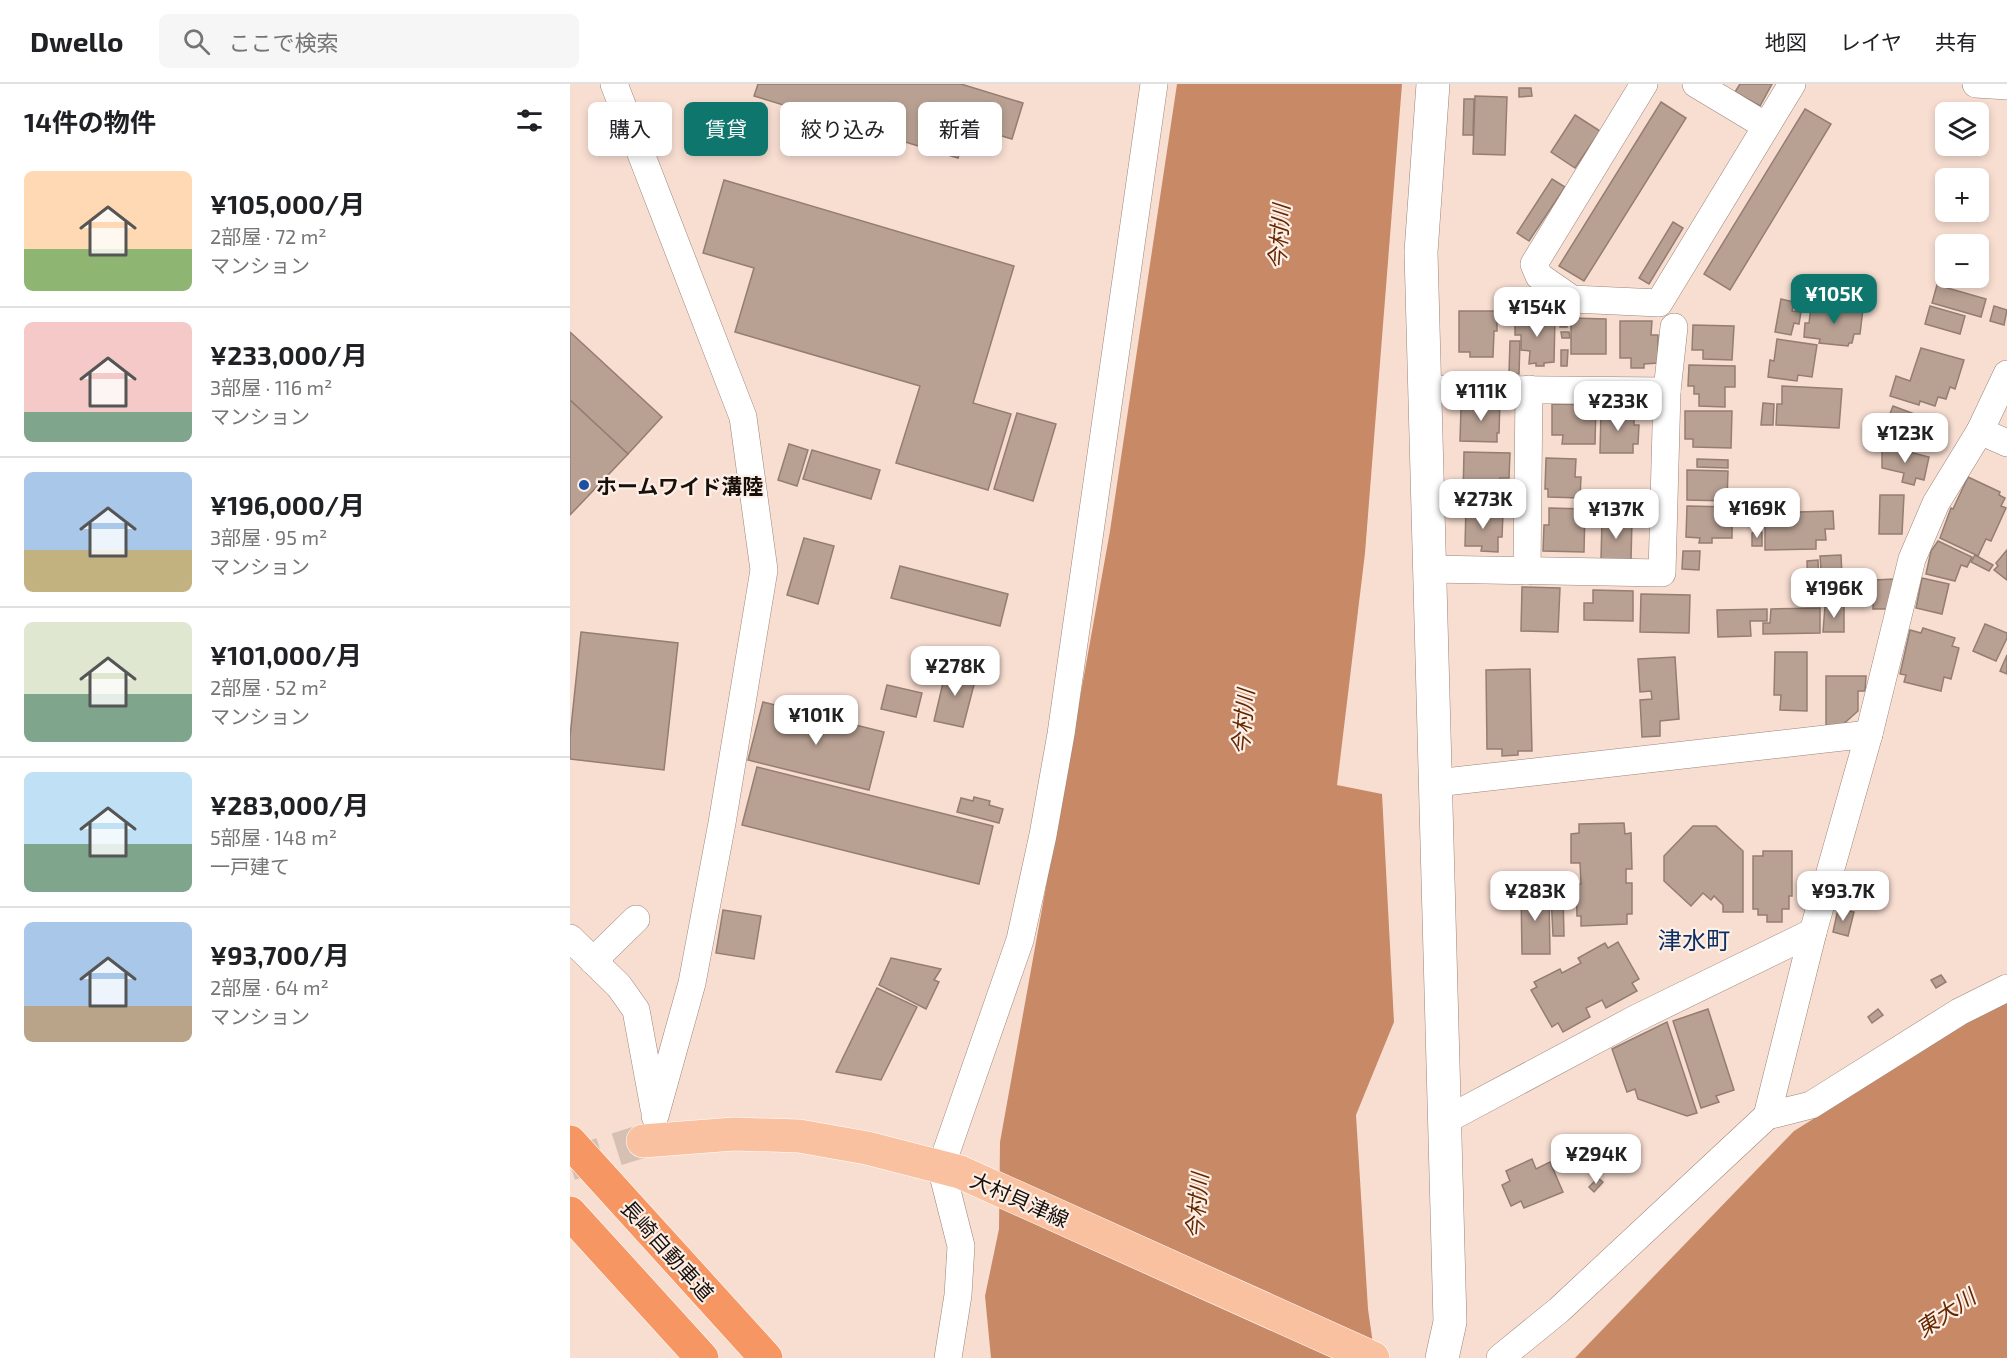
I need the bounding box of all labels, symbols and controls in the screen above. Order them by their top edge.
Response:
search box [159,14,579,68]
text: Dwello [30,24,123,58]
icon: search [180,25,213,58]
text: ここで検索 [228,29,338,55]
text: 地図 [1765,29,1807,54]
text: レイヤ [1840,29,1902,54]
text: 共有 [1935,29,1977,54]
chip: 購入 [588,102,672,156]
chip: 賃貸 [684,102,768,156]
chip: 絞り込み [780,102,906,156]
chip: 新着 [918,102,1002,156]
map controls [1935,102,1989,288]
button: layers [1935,102,1989,156]
icon: filters [513,104,546,137]
text: 14件の物件 [24,106,156,137]
button: + [1935,168,1989,222]
text: ¥105,000/月 [210,188,365,219]
icon: home [72,195,144,267]
water label: 今村川 [1263,201,1293,271]
text: 2部屋 · 72 m² [210,224,327,248]
button: − [1935,234,1989,288]
text: マンション [210,253,310,277]
pin: ¥105K [1792,274,1876,325]
text: ¥105K [1805,281,1863,305]
pin: ¥154K [1495,287,1579,338]
text: ¥154K [1508,294,1566,318]
text: ¥233,000/月 [210,339,368,370]
icon: home [72,346,144,418]
pin: ¥111K [1439,371,1523,422]
text: 3部屋 · 116 m² [210,375,332,399]
text: ¥111K [1455,378,1507,402]
pin: ¥233K [1576,381,1660,432]
text: ¥233K [1588,388,1648,412]
text: マンション [210,404,310,428]
pin: ¥123K [1863,413,1947,464]
text: ¥123K [1876,420,1934,444]
place label: ホームワイド溝陸 [596,473,763,498]
marker: ホームワイド溝陸 [577,478,591,492]
pin: ¥273K [1441,479,1525,530]
text: ¥273K [1453,486,1513,510]
pin: ¥169K [1715,488,1799,539]
text: ¥196,000/月 [210,489,365,520]
pin: ¥137K [1574,489,1658,540]
text: ¥169K [1728,495,1786,519]
icon: home [72,496,144,568]
text: ¥137K [1588,496,1644,520]
text: 3部屋 · 95 m² [210,525,327,549]
text: マンション [210,554,310,578]
pin: ¥196K [1792,568,1876,619]
text: ¥196K [1805,575,1863,599]
text: ¥101,000/月 [210,639,362,670]
icon: home [72,646,144,718]
pin: ¥278K [913,646,997,697]
text: ¥278K [925,653,985,677]
text: 2部屋 · 52 m² [210,675,327,699]
water label: 今村川 [1226,686,1258,756]
pin: ¥101K [774,695,858,746]
text: ¥101K [788,702,844,726]
text: マンション [210,704,310,728]
text: ¥283,000/月 [210,789,369,820]
icon: home [72,796,144,868]
text: 5部屋 · 148 m² [210,825,337,849]
text: 一戸建て [210,854,290,878]
pin: ¥283K [1493,871,1577,922]
pin: ¥93.7K [1794,871,1892,922]
text: ¥283K [1504,878,1566,902]
text: ¥93.7K [1811,878,1875,902]
district label: 津水町 [1658,925,1730,954]
text: ¥93,700/月 [210,939,350,970]
icon: home [72,946,144,1018]
text: 2部屋 · 64 m² [210,975,329,999]
text: マンション [210,1004,310,1028]
pin: ¥294K [1554,1134,1638,1185]
text: ¥294K [1565,1141,1627,1165]
street label: 大村貝津線 [967,1166,1073,1232]
water label: 今村川 [1180,1170,1212,1240]
street label: 長崎自動車道 [617,1195,719,1305]
water label: 東大川 [1910,1282,1981,1341]

